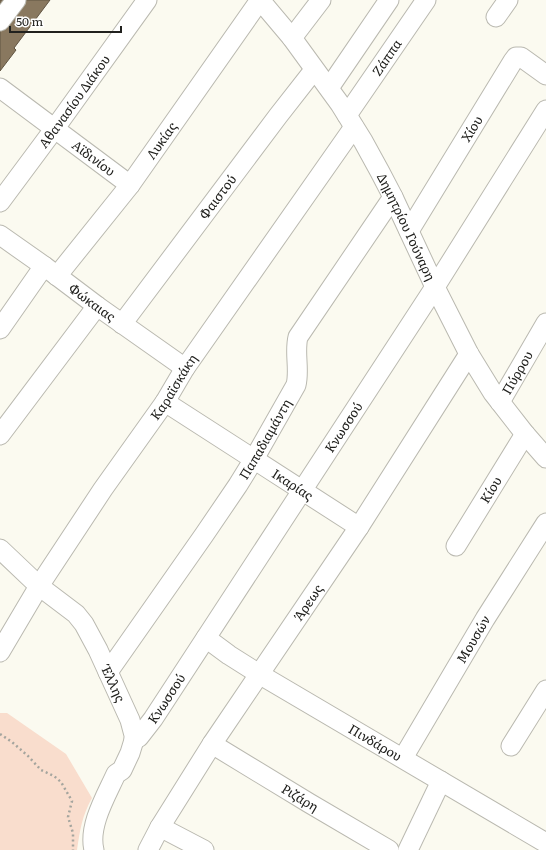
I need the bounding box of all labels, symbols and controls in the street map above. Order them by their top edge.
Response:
scale bar [10,8,121,34]
text: 50 m [16,12,43,30]
street label: Ζάππα [367,35,406,79]
street label: Αθανασίου Διάκου [33,50,114,152]
street label: Χίου [456,112,487,145]
street label: Λυκίας [141,117,181,163]
street label: Αϊδινίου [68,135,120,180]
street label: Δημητρίου Γούναρη [373,169,441,283]
street label: Φαιστού [194,170,240,223]
street label: Φώκαιας [65,278,120,326]
street label: Πύρρου [496,347,537,398]
street label: Καραϊσκάκη [145,350,201,424]
street label: Παπαδιαμάντη [234,395,295,483]
street label: Κνωσσού [320,398,366,456]
street label: Ικαρίας [269,464,318,505]
street label: Κίου [475,473,506,507]
street label: Άρεως [288,580,327,624]
street label: Μουσών [451,611,494,666]
street label: Έλλης [96,660,131,705]
street label: Κνωσσού [142,669,189,727]
street label: Πινδάρου [345,719,406,765]
street label: Ριζάρη [278,779,322,816]

